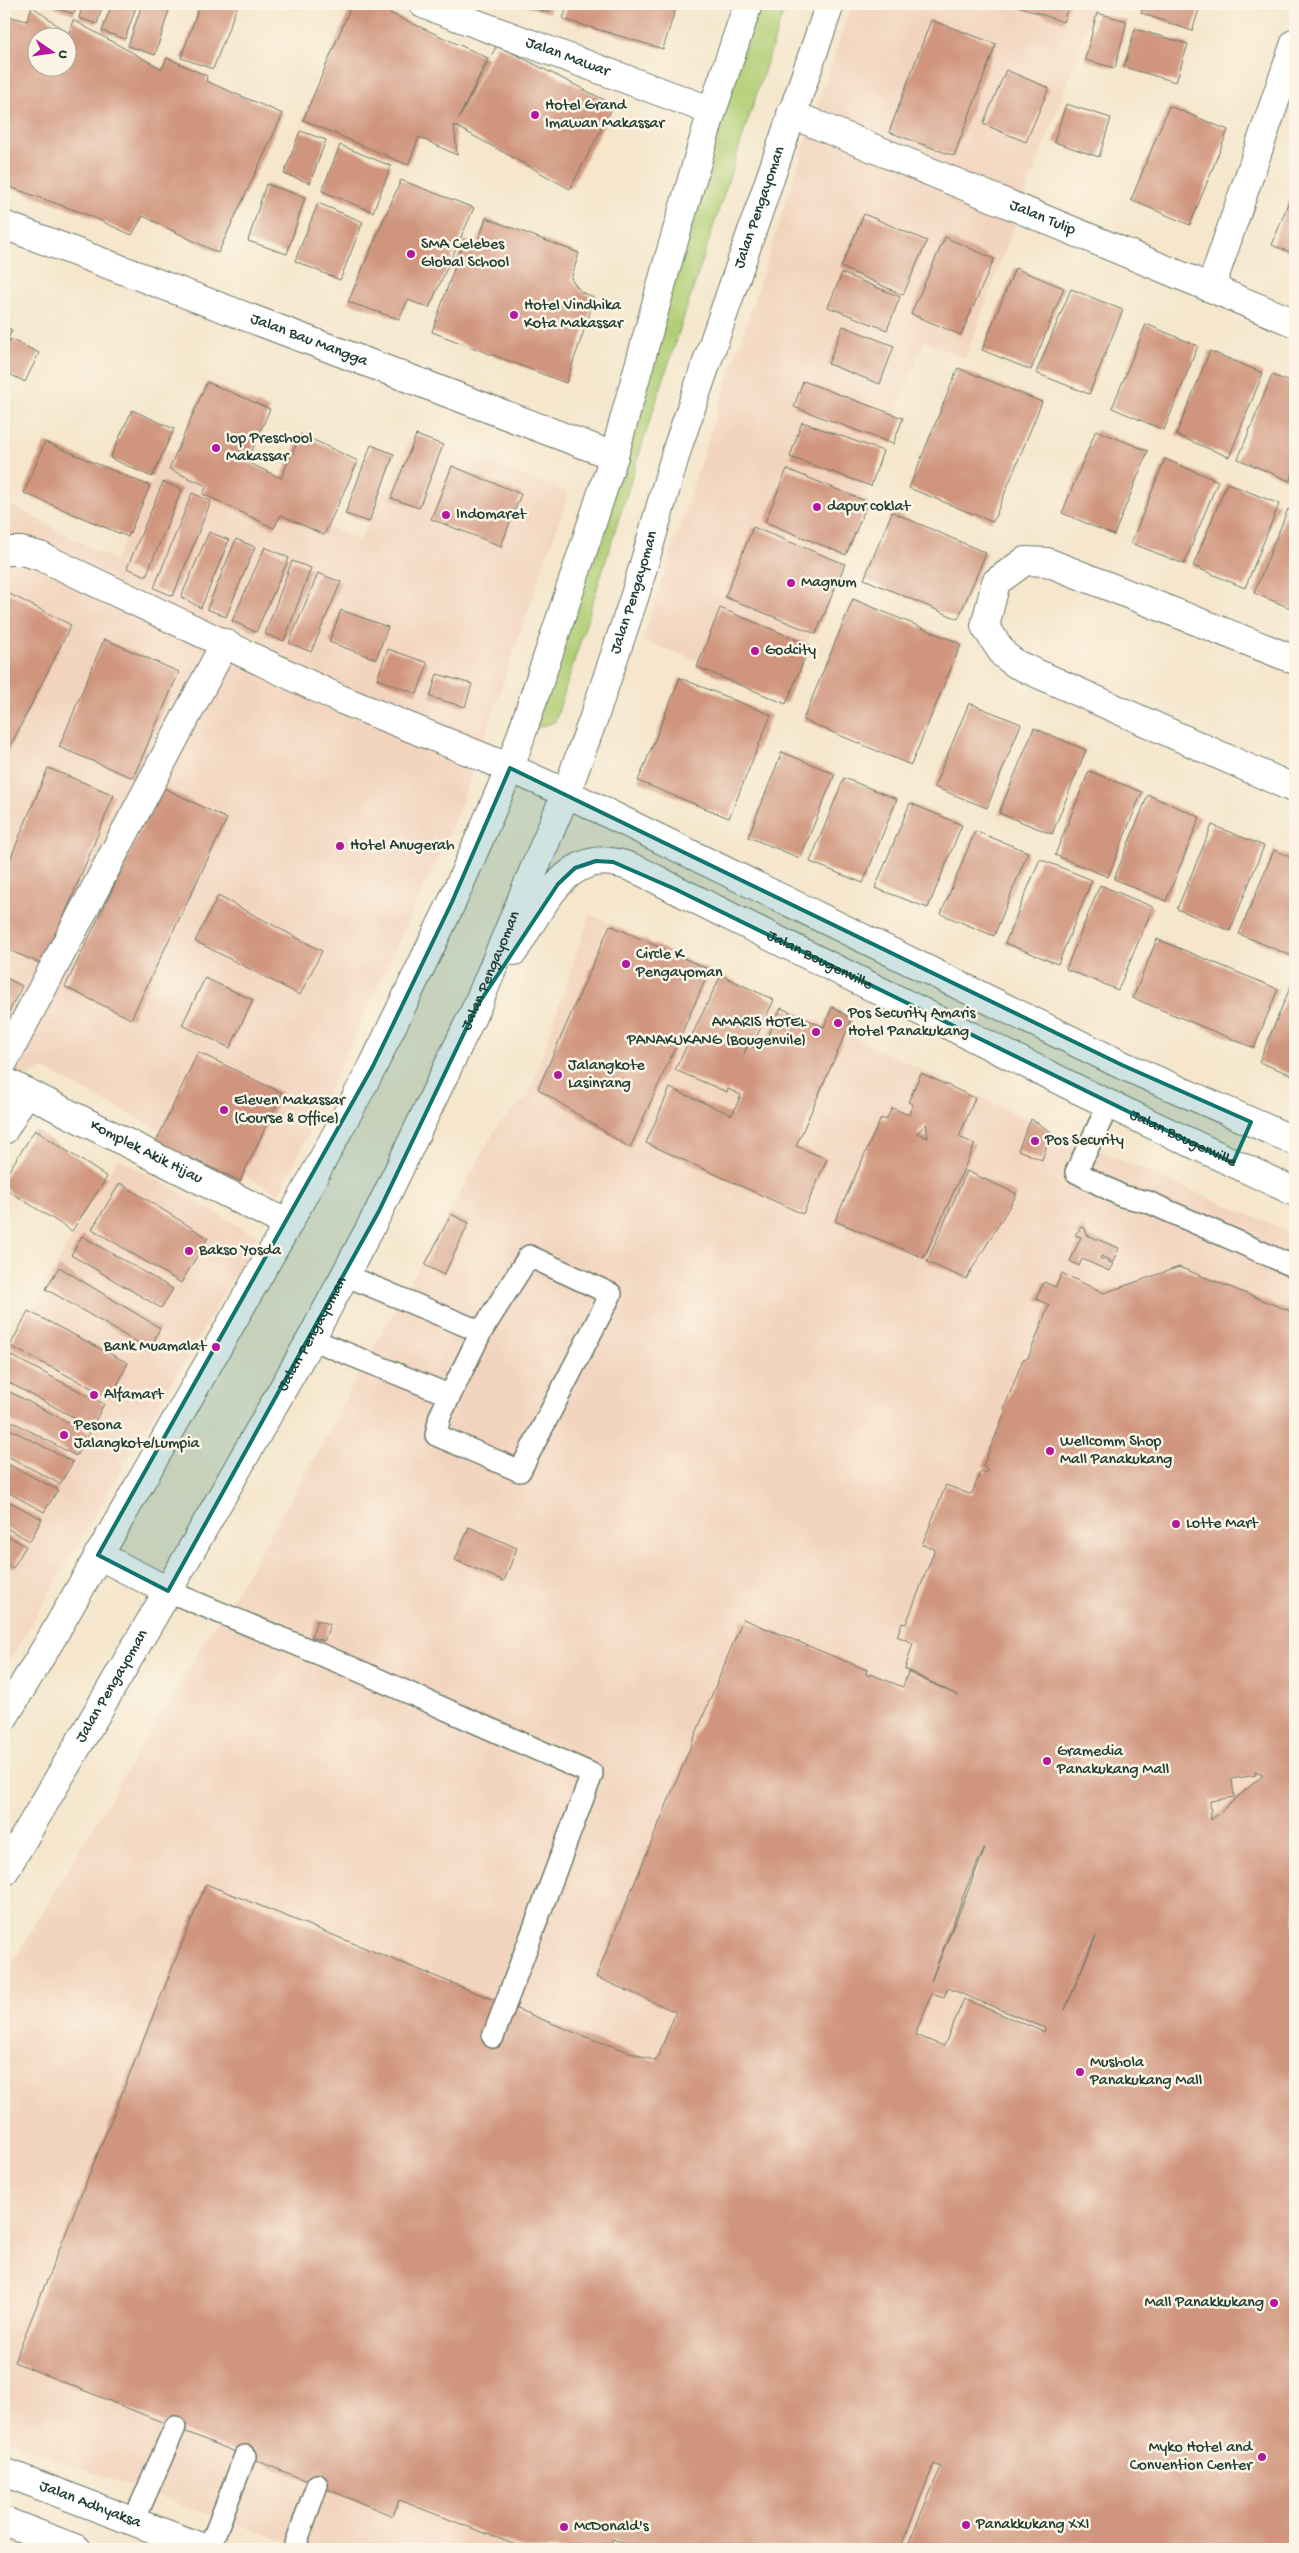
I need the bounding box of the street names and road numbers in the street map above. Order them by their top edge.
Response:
street label: Jalan Mawar [523,33,613,82]
street label: Jalan Pengayoman [730,144,790,271]
street label: Jalan Tulip [1006,196,1078,240]
street label: Jalan Bau Mangga [247,310,371,372]
street label: Jalan Pengayoman [606,528,663,657]
street label: Jalan Pengayoman [457,908,525,1034]
street label: Jalan Bougenville [763,926,876,995]
street label: Jalan Bougenville [1126,1106,1240,1173]
street label: Komplek Akik Hijau [86,1116,206,1189]
street label: Jalan Pengayoman [274,1273,352,1395]
street label: Jalan Pengayoman [72,1626,153,1746]
street label: Jalan Adhyaksa [36,2477,145,2533]

